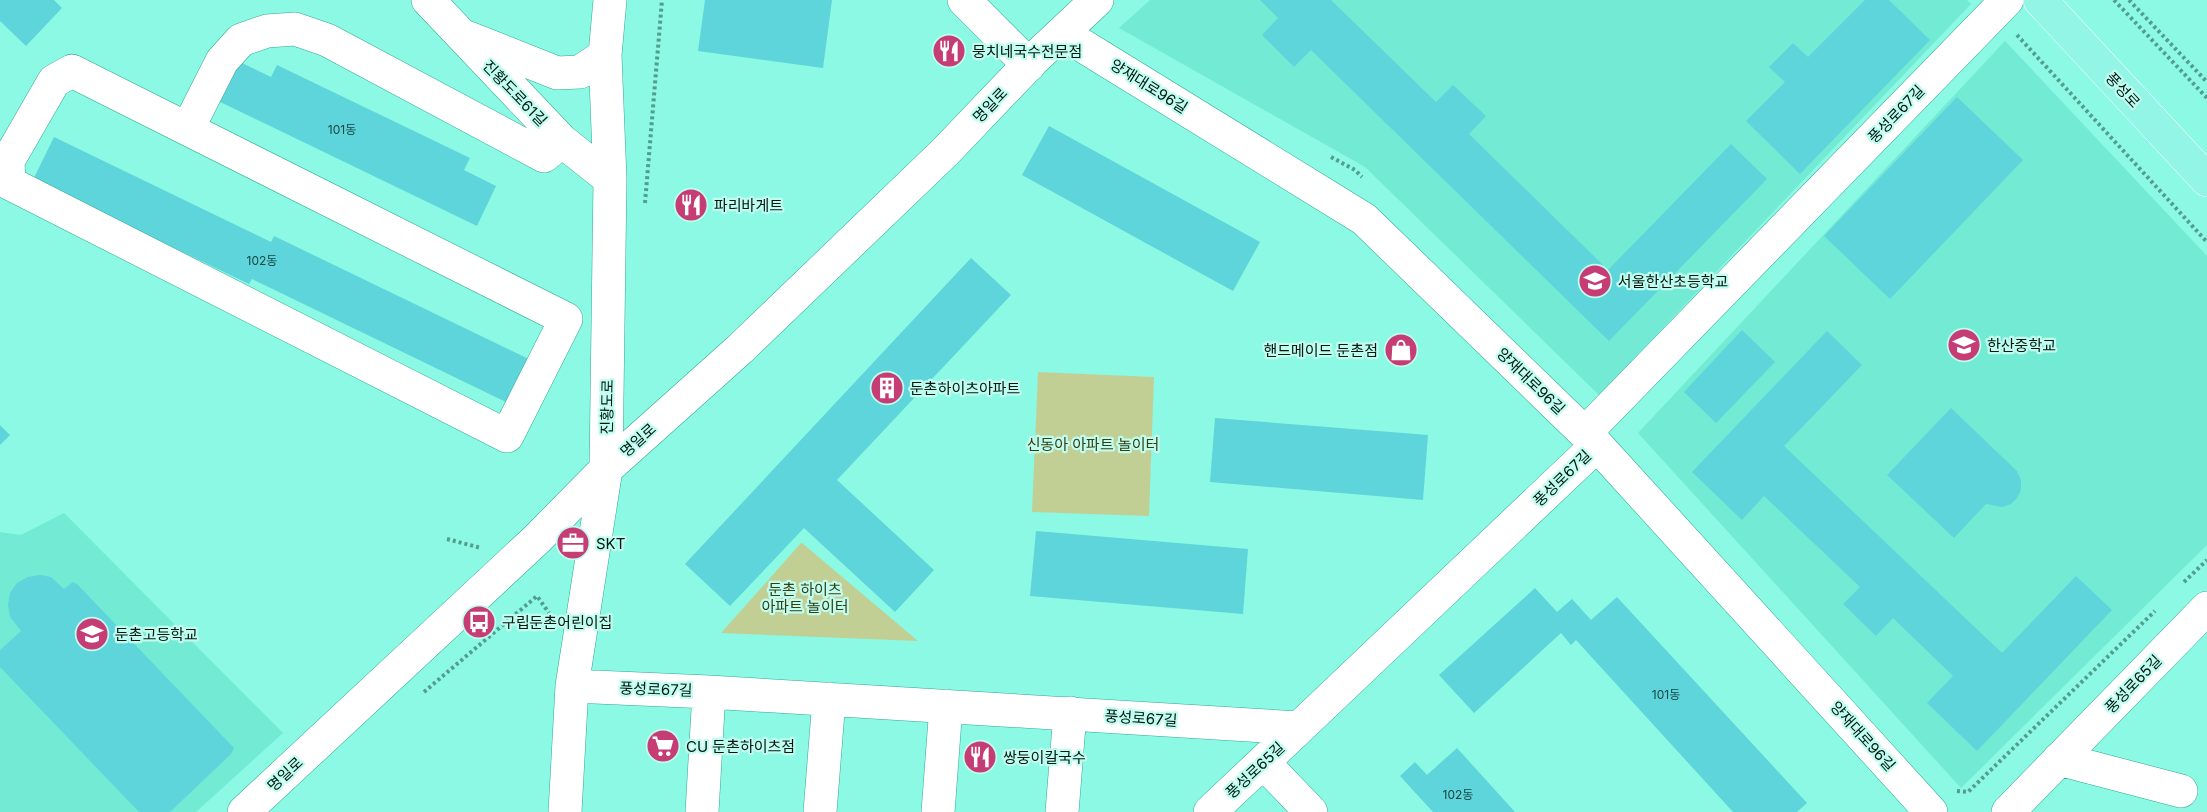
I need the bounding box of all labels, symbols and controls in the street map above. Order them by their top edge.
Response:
restaurant icon: 뭉치네국수전문점 [931,33,967,69]
place label: 뭉치네국수전문점 [972,42,1082,61]
street label: 양재대로96길 [1107,55,1191,117]
street label: 진황도로61길 [479,56,551,130]
street label: 풍성로 [2102,68,2144,112]
street label: 풍성로67길 [1864,81,1928,147]
street label: 명일로 [969,84,1011,126]
house number: 101동 [328,122,356,137]
restaurant icon: 파리바게트 [673,187,709,223]
place label: 파리바게트 [714,196,783,215]
house number: 102동 [247,253,277,268]
school or university icon: 서울한산초등학교 [1577,263,1613,299]
place label: 서울한산초등학교 [1618,272,1728,291]
school or university icon: 한산중학교 [1946,327,1982,363]
shop icon: 핸드메이드 둔촌점 [1383,332,1419,368]
place label: 한산중학교 [1987,336,2056,355]
place label: 핸드메이드 둔촌점 [1263,341,1378,360]
street label: 양재대로96길 [1493,344,1569,418]
building icon: 둔촌하이츠아파트 [869,370,905,406]
street label: 진황도로 [597,379,617,435]
place label: 둔촌하이츠아파트 [910,379,1021,398]
street label: 명일로 [616,419,660,461]
park label: 신동아 아파트 놀이터 [1027,435,1159,454]
street label: 풍성로67길 [1529,446,1595,510]
office icon: SKT [555,525,591,561]
place label: SKT [596,534,625,553]
park label: 둔촌 하이츠 아파트 놀이터 [761,580,849,616]
bus stop icon: 구립둔촌어린이집 [461,604,497,640]
place label: 구립둔촌어린이집 [502,613,612,632]
school or university icon: 둔촌고등학교 [74,616,110,652]
place label: 둔촌고등학교 [115,625,198,644]
street label: 풍성로65길 [2101,651,2165,717]
street label: 풍성로67길 [619,678,693,700]
house number: 101동 [1652,687,1680,702]
street label: 양재대로96길 [1827,697,1899,775]
street label: 풍성로67길 [1104,706,1178,730]
supermarket icon: CU 둔촌하이츠점 [645,728,681,764]
place label: CU 둔촌하이츠점 [686,737,795,756]
street label: 풍성로65길 [1222,738,1288,802]
restaurant icon: 쌍둥이칼국수 [962,739,998,775]
place label: 쌍둥이칼국수 [1003,748,1086,767]
street label: 명일로 [263,753,307,795]
house number: 102동 [1443,787,1473,802]

